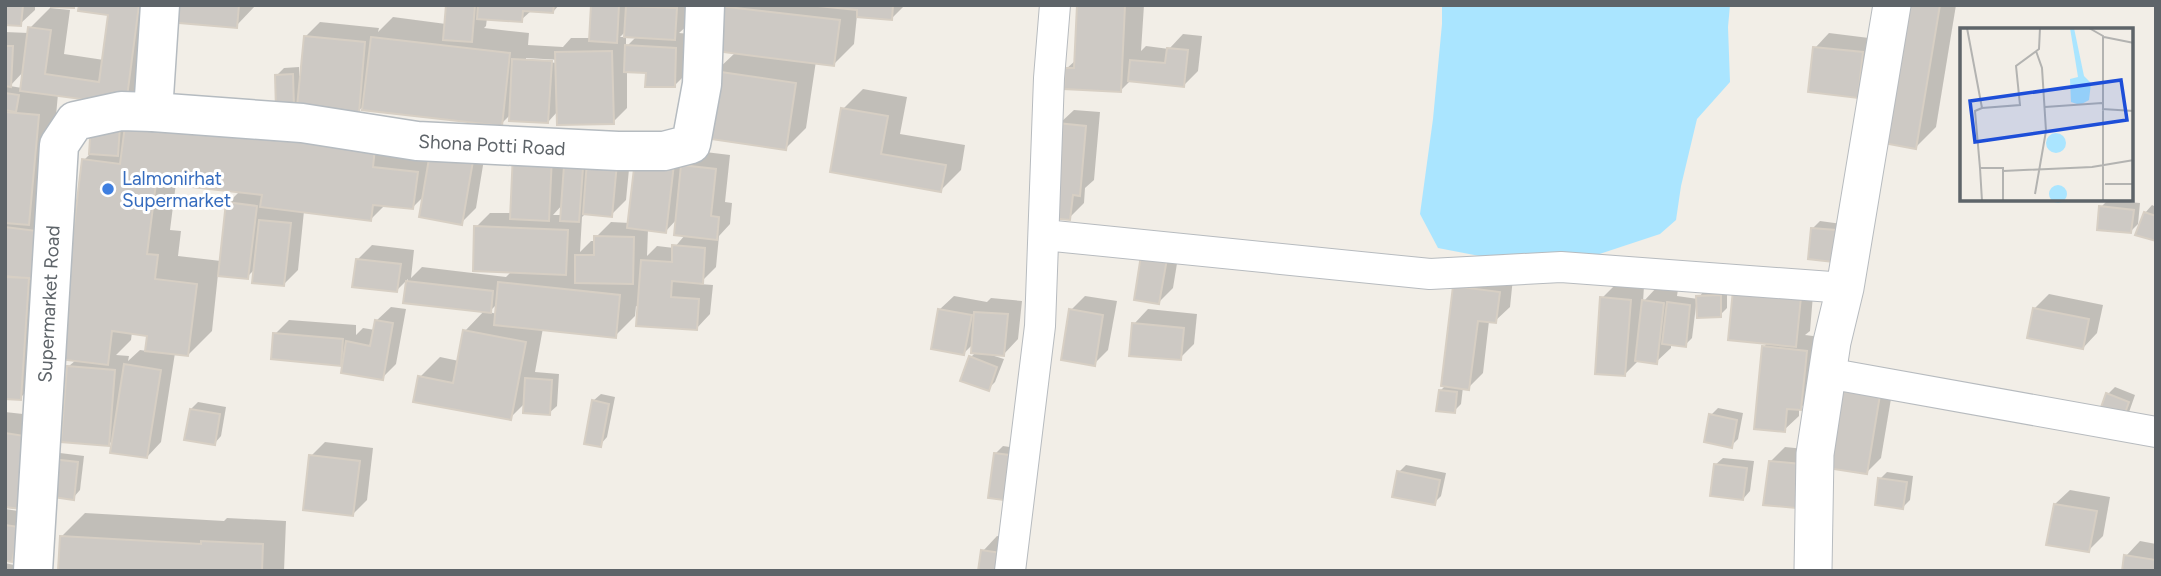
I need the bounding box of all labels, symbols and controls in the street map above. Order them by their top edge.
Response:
inset map [1960,28,2133,201]
street label: Shona Potti Road [418,130,566,160]
place label: Lalmonirhat Supermarket [122,167,231,212]
marker: Lalmonirhat Supermarket [100,181,116,197]
street label: Supermarket Road [33,225,65,383]

